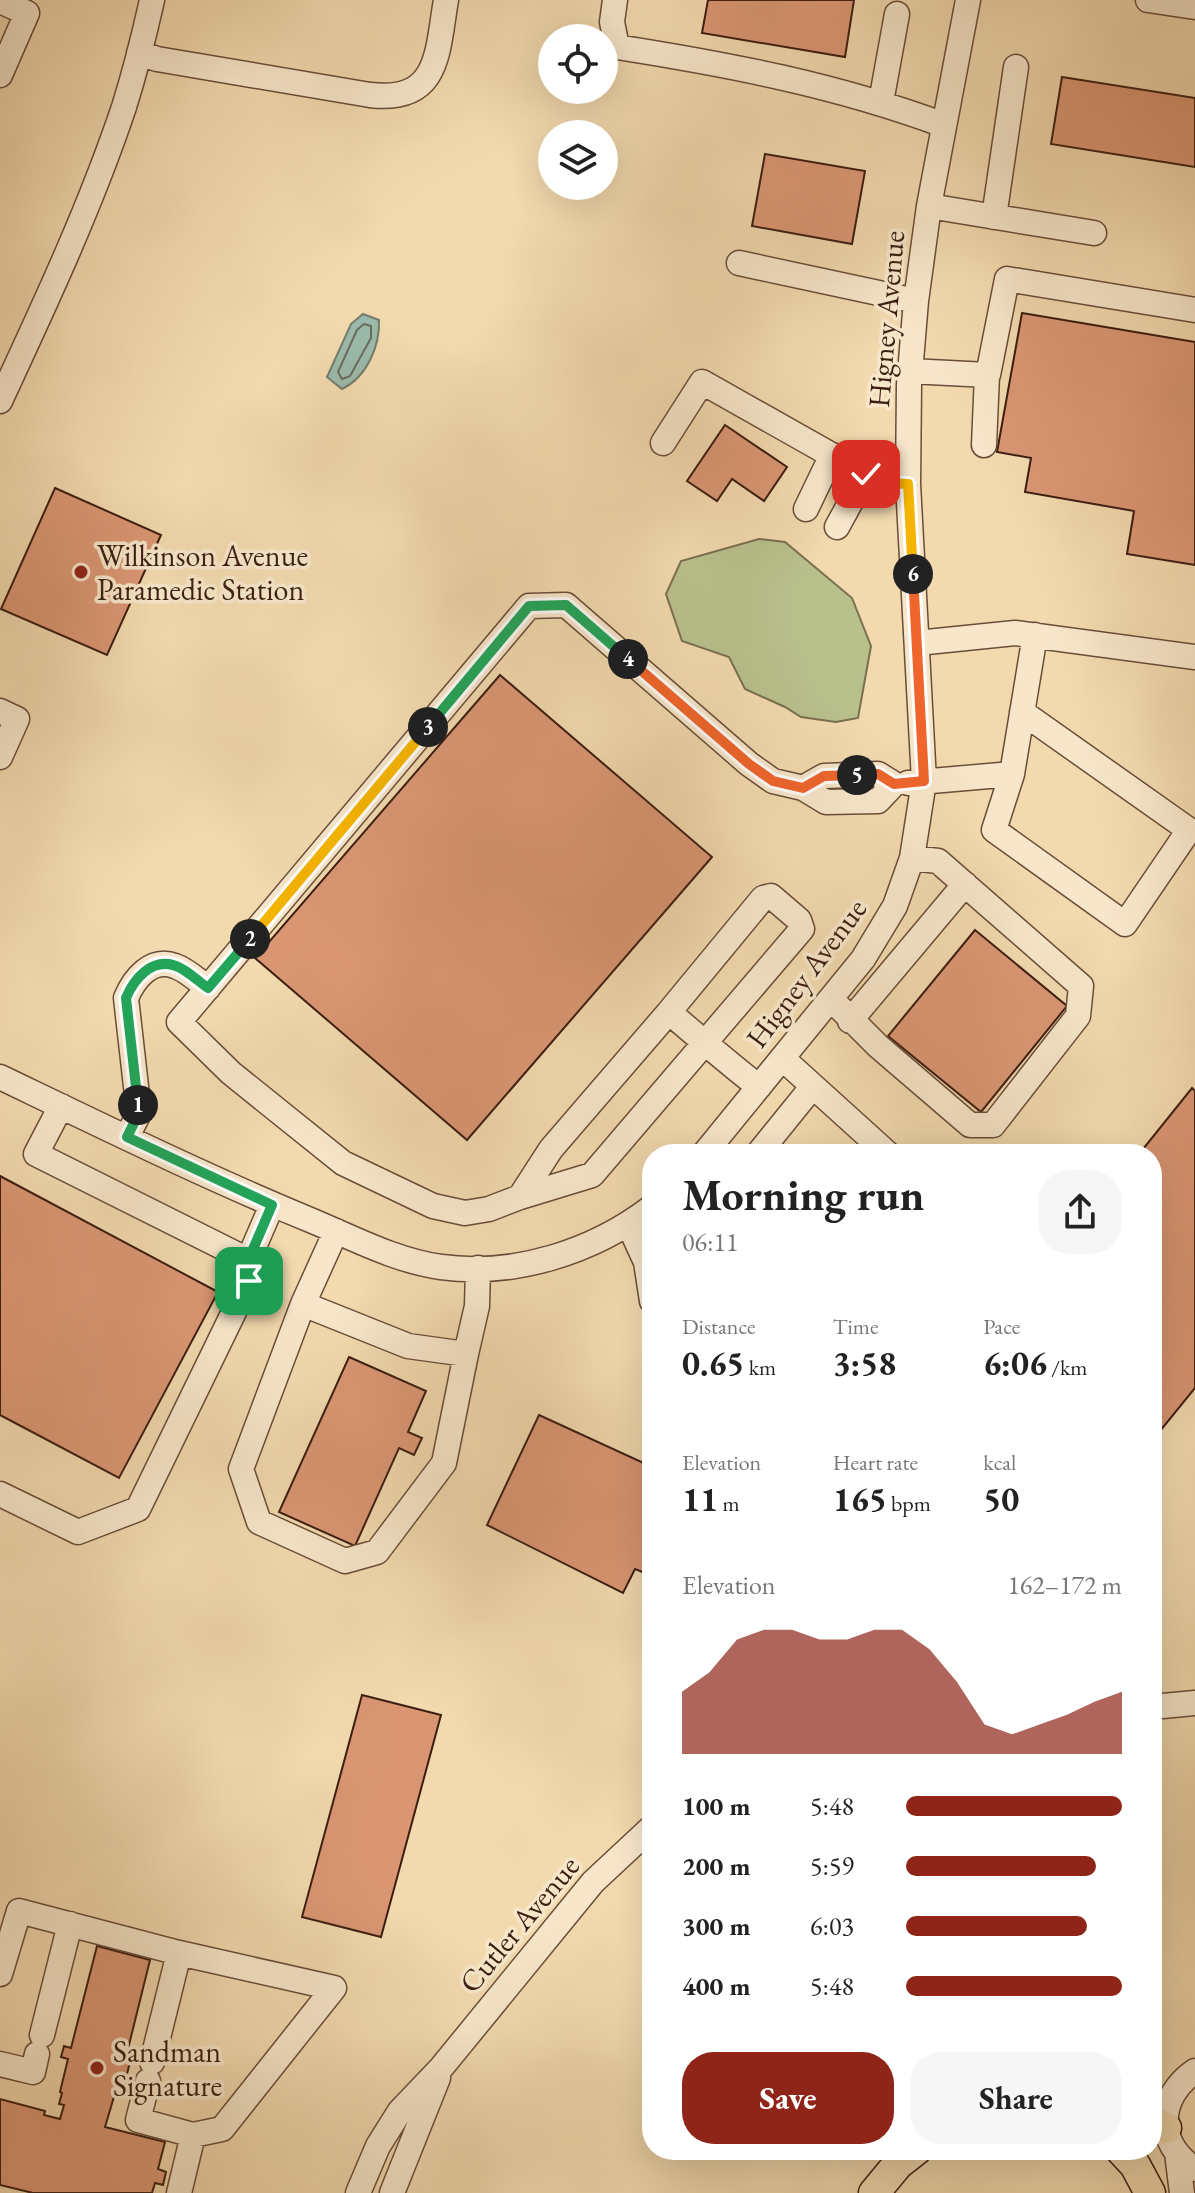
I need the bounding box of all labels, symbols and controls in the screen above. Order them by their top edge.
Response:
map controls [538,24,618,200]
button: locate [538,24,618,104]
button: layers [538,120,618,200]
street label: Higney Avenue [859,229,913,409]
pin [832,440,900,508]
icon: check [844,452,888,496]
place label: Wilkinson Avenue Paramedic Station [97,536,308,609]
pin: 6 [893,554,933,594]
text: 6 [907,559,919,588]
marker: Wilkinson Avenue Paramedic Station [72,563,90,581]
pin: 4 [608,639,648,679]
text: 4 [622,644,634,673]
pin: 3 [408,707,448,747]
text: 3 [422,712,434,741]
pin: 5 [837,755,877,795]
text: 5 [851,760,863,789]
street label: Higney Avenue [737,890,875,1056]
pin: 2 [230,919,270,959]
text: 2 [244,924,256,953]
pin: 1 [118,1085,158,1125]
text: 1 [132,1090,144,1119]
text: Morning run [682,1166,924,1223]
button: share [1038,1170,1122,1254]
text: 06:11 [682,1225,738,1259]
pin [215,1247,283,1315]
icon: arrive [227,1259,271,1303]
text: Distance [682,1312,755,1341]
text: Time [833,1312,878,1341]
text: Pace [983,1312,1020,1341]
text: 0.65 [682,1341,744,1385]
text: 3:58 [833,1341,896,1385]
text: 6:06 [983,1341,1047,1385]
text: km [744,1353,776,1382]
text: /km [1047,1353,1088,1382]
text: Elevation [682,1448,761,1477]
text: Heart rate [833,1448,918,1477]
text: kcal [983,1448,1016,1477]
text: 11 [682,1477,718,1521]
text: 165 [833,1477,887,1521]
text: 50 [983,1477,1019,1521]
text: m [718,1489,740,1518]
text: bpm [887,1489,931,1518]
text: Elevation [682,1568,776,1602]
text: 162–172 m [1007,1568,1122,1602]
text: 100 m [682,1789,750,1823]
text: 5:48 [810,1789,854,1823]
street label: Cutler Avenue [450,1847,588,2001]
text: 200 m [682,1849,750,1883]
text: 5:59 [810,1849,854,1883]
text: 300 m [682,1909,750,1943]
text: 6:03 [810,1909,854,1943]
text: 400 m [682,1969,750,2003]
text: 5:48 [810,1969,854,2003]
place label: Sandman Signature [113,2032,222,2105]
button: Save [682,2052,894,2144]
button: Share [910,2052,1122,2144]
marker: Sandman Signature [88,2059,106,2077]

